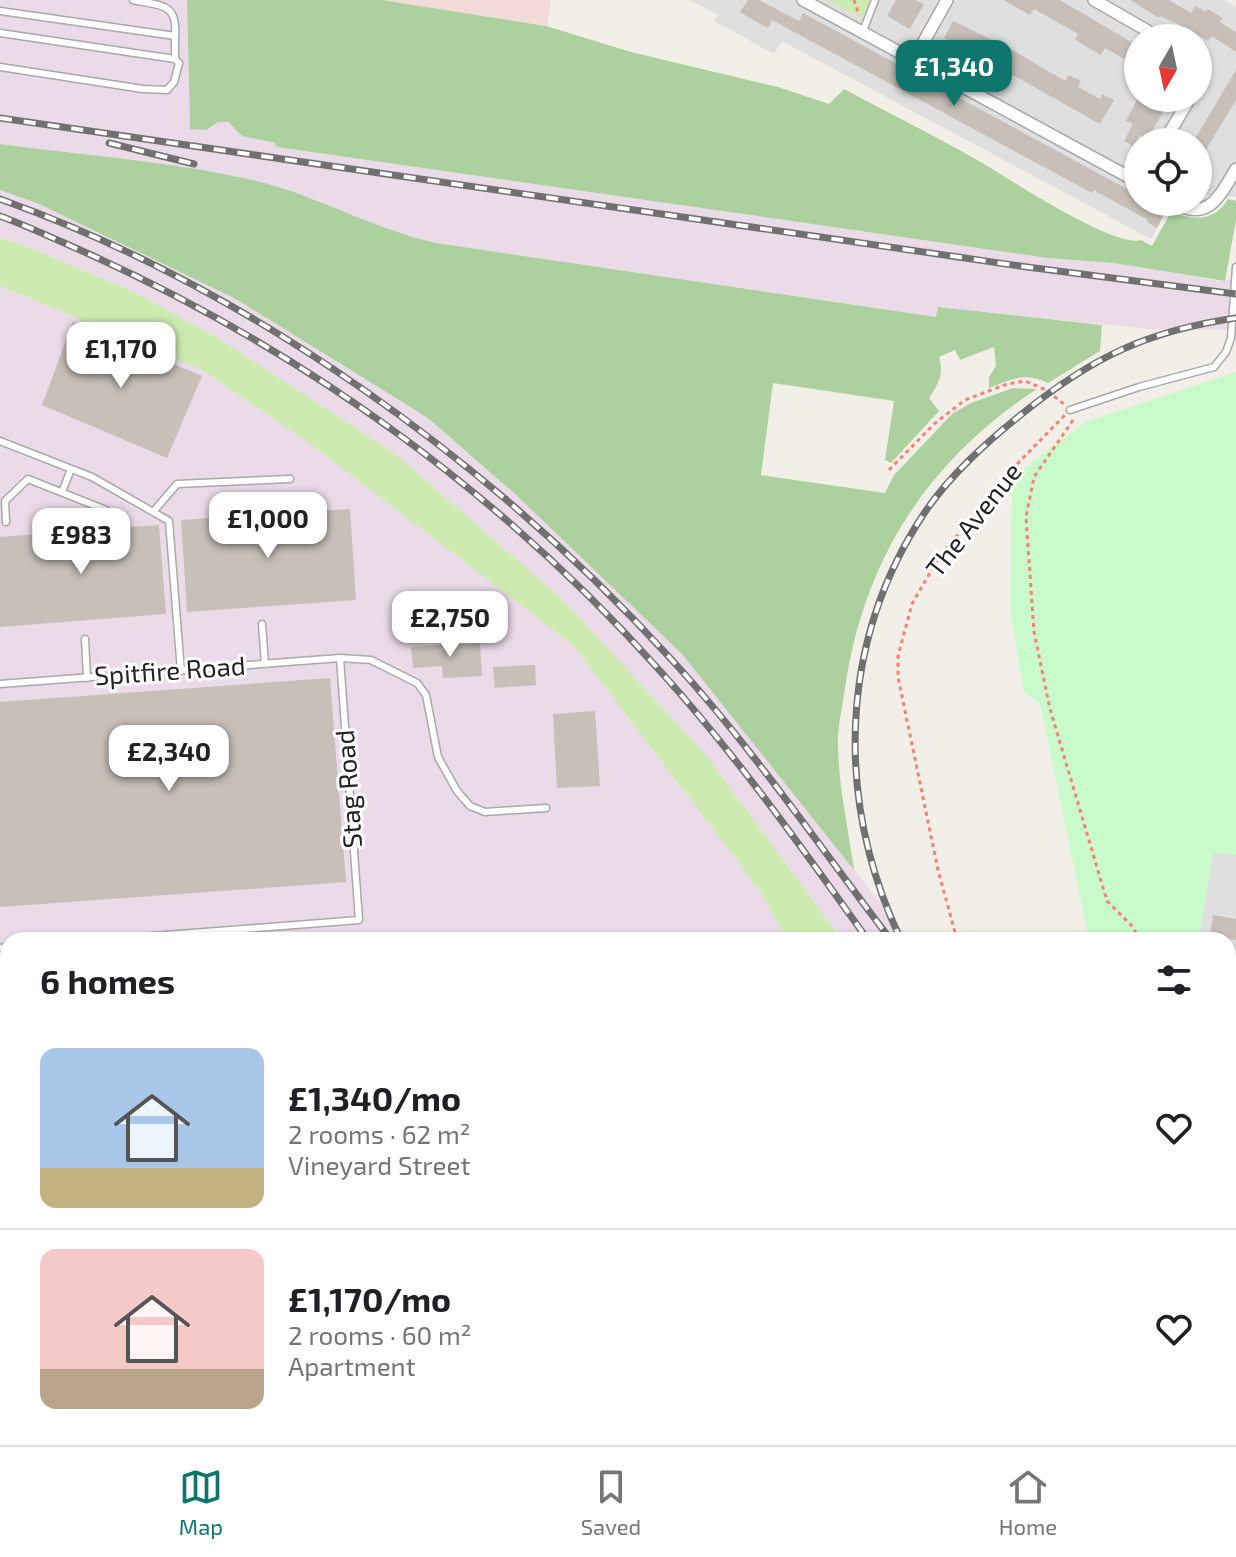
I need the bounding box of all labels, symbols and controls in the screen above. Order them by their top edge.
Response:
north arrow [1124,24,1212,112]
map controls [1124,24,1212,216]
pin: £1,340 [889,40,1019,108]
text: £1,340 [914,50,994,81]
button: locate [1124,128,1212,216]
pin: £1,170 [56,322,186,390]
text: £1,170 [85,332,158,363]
street label: The Avenue [919,456,1027,582]
pin: £1,000 [203,492,333,560]
text: £1,000 [227,502,309,533]
pin: £983 [34,508,128,576]
text: £983 [50,518,112,549]
pin: £2,750 [385,591,515,659]
text: £2,750 [410,601,490,632]
street label: Spitfire Road [93,649,247,690]
pin: £2,340 [104,725,234,793]
street label: Stag Road [328,729,367,849]
text: £2,340 [127,735,211,766]
icon: filters [1152,958,1196,1002]
text: 6 homes [40,960,175,1001]
text: £1,340/mo [288,1077,461,1118]
icon: home [104,1080,200,1176]
icon: heart [1152,1106,1196,1150]
text: 2 rooms · 62 m² [288,1118,471,1149]
text: Vineyard Street [288,1149,470,1180]
text: £1,170/mo [288,1278,451,1319]
icon: home [104,1281,200,1377]
icon: heart [1152,1307,1196,1351]
text: 2 rooms · 60 m² [288,1319,472,1350]
text: Apartment [288,1350,416,1381]
tab: Map [179,1465,223,1539]
tab: Saved [581,1465,641,1539]
tab: Home [999,1465,1057,1539]

